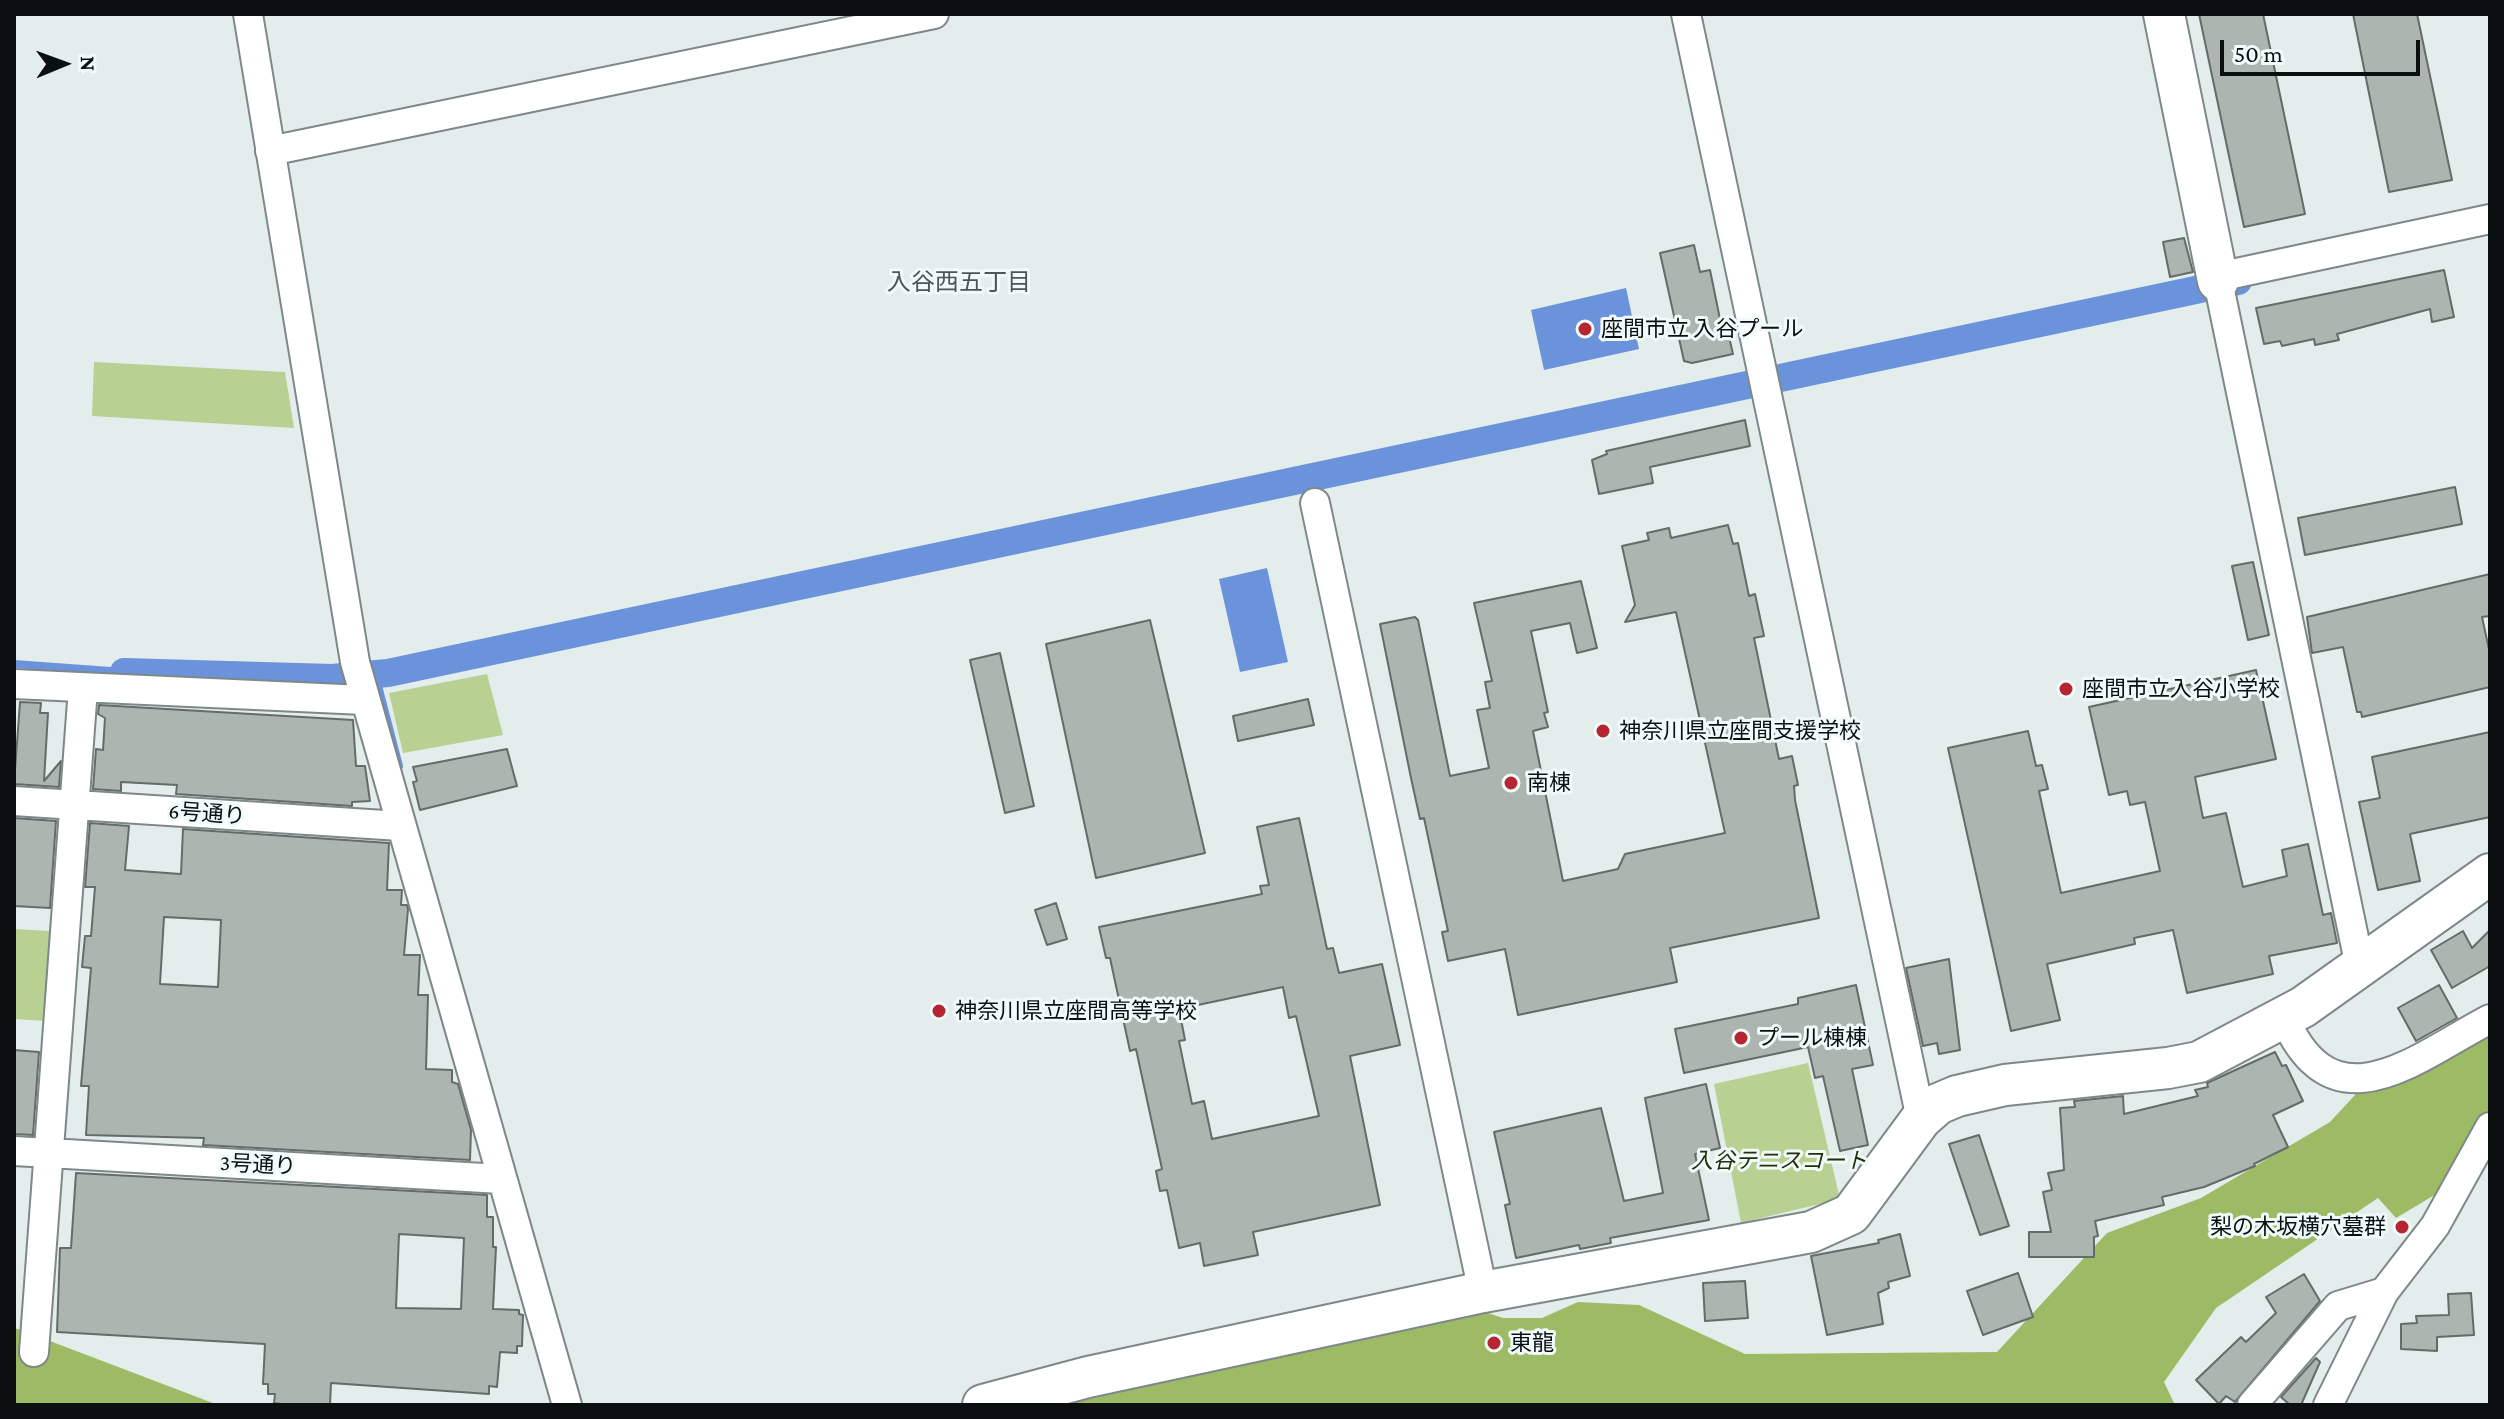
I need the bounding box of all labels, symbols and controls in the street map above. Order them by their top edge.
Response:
north arrow [24,24,104,104]
scale bar [2224,24,2424,74]
text: 50 m [2234,40,2283,67]
text: N [76,56,101,71]
district label: 入谷西五丁目 [887,269,1031,297]
place label: 座間市立 入谷プール [1601,316,1803,342]
marker: 座間市立 入谷プール [1576,320,1594,338]
place label: 座間市立入谷小学校 [2082,676,2280,702]
marker: 座間市立入谷小学校 [2057,680,2075,698]
place label: 神奈川県立座間支援学校 [1619,718,1861,744]
marker: 神奈川県立座間支援学校 [1594,722,1612,740]
place label: 南棟 [1527,770,1571,796]
marker: 南棟 [1502,774,1520,792]
street label: 6号通り [168,798,246,830]
place label: 神奈川県立座間高等学校 [955,998,1197,1024]
marker: 神奈川県立座間高等学校 [930,1002,948,1020]
place label: プール棟棟 [1757,1025,1867,1051]
marker: プール棟棟 [1732,1029,1750,1047]
park label: 入谷テニスコート [1691,1148,1867,1174]
street label: 3号通り [219,1150,297,1180]
place label: 梨の木坂横穴墓群 [2210,1214,2386,1240]
marker: 梨の木坂横穴墓群 [2393,1218,2411,1236]
place label: 東龍 [1510,1330,1554,1356]
marker: 東龍 [1485,1334,1503,1352]

